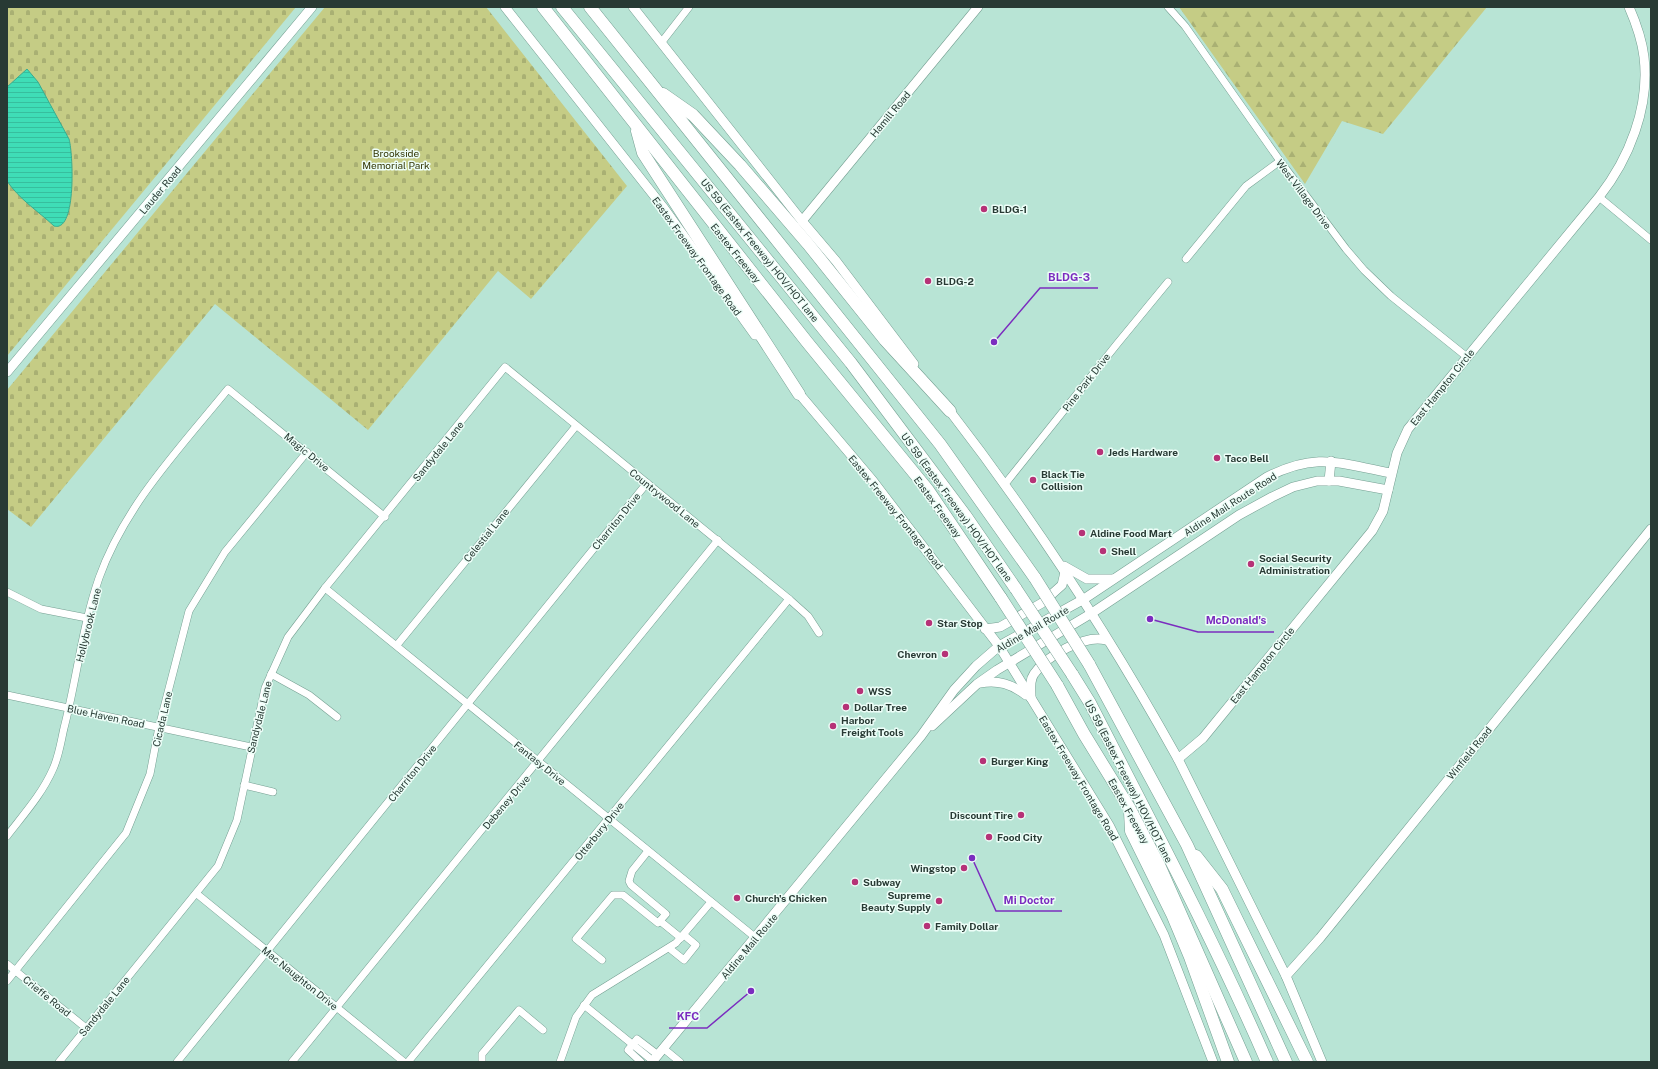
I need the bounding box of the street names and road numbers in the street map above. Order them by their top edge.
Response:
street label: Hamill Road [867,89,913,139]
street label: West Village Drive [1274,157,1334,232]
street label: Lauder Road [137,164,183,216]
street label: US 59 (Eastex Freeway) HOV/HOT lane [698,176,822,324]
street label: Eastex Freeway Frontage Road [650,194,744,318]
street label: Eastex Freeway [708,221,764,285]
street label: East Hampton Circle [1407,346,1477,428]
street label: Pine Park Drive [1060,350,1113,413]
street label: Sandydale Lane [410,418,466,484]
street label: Magic Drive [282,430,332,474]
street label: US 59 (Eastex Freeway) HOV/HOT lane [899,430,1015,584]
street label: Eastex Freeway Frontage Road [846,452,946,572]
street label: Countrywood Lane [627,466,703,530]
street label: Aldine Mail Route Road [1181,470,1279,538]
street label: Eastex Freeway [912,474,965,541]
street label: Charriton Drive [589,490,643,552]
street label: Celestial Lane [461,505,512,564]
street label: Hollybrook Lane [73,586,103,663]
street label: Aldine Mail Route [993,603,1071,655]
street label: East Hampton Circle [1227,624,1297,706]
street label: Sandydale Lane [244,679,274,754]
street label: Cicada Lane [150,690,174,748]
street label: US 59 (Eastex Freeway) HOV/HOT lane [1083,698,1175,864]
street label: Blue Haven Road [66,702,146,730]
street label: Eastex Freeway Frontage Road [1037,713,1121,843]
street label: Winfield Road [1444,724,1494,782]
street label: Fantasy Drive [512,739,569,788]
street label: Charriton Drive [385,742,439,804]
street label: Debeney Drive [480,772,532,832]
street label: Eastex Freeway [1106,776,1152,846]
street label: Otterbury Drive [572,799,626,863]
street label: Aldine Mail Route [718,910,780,981]
street label: Mac Naughton Drive [260,944,341,1013]
street label: Crieffe Road [21,973,73,1019]
street label: Sandydale Lane [76,973,132,1039]

